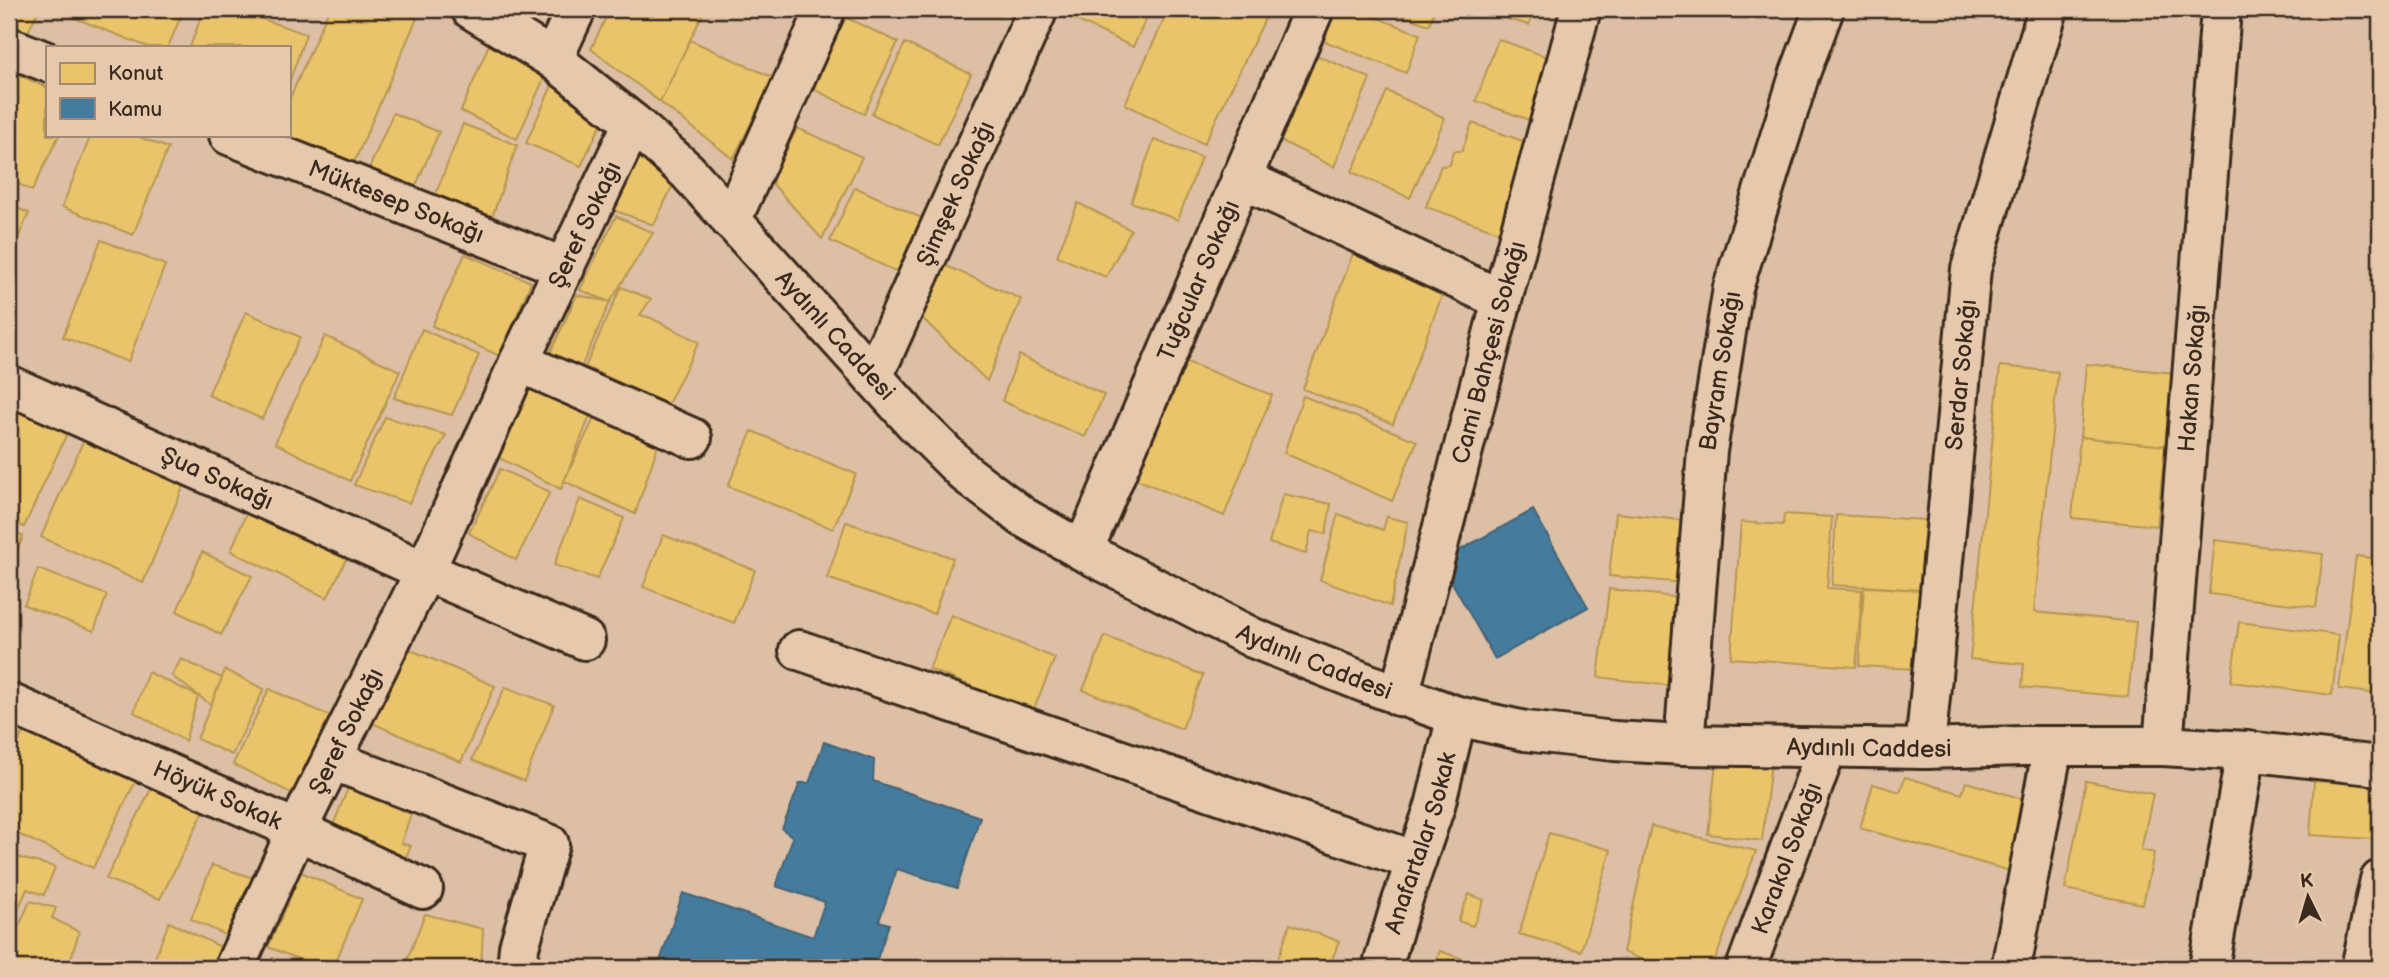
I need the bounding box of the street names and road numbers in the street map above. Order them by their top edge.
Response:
street label: Şimşek Sokağı [910,116,1000,271]
street label: Müktesep Sokağı [304,153,488,249]
street label: Şeref Sokağı [542,156,627,293]
street label: Tuğcular Sokağı [1151,196,1245,365]
street label: Cami Bahçesi Sokağı [1445,238,1532,467]
street label: Aydınlı Caddesi [769,264,902,406]
street label: Bayram Sokağı [1693,289,1747,453]
street label: Serdar Sokağı [1939,298,1983,452]
street label: Hakan Sokağı [2172,303,2212,453]
street label: Şua Sokağı [156,440,278,516]
street label: Aydınlı Caddesi [1232,618,1396,706]
street label: Şeref Sokağı [302,663,389,799]
street label: Aydınlı Caddesi [1786,732,1952,764]
street label: Anafartalar Sokak [1378,749,1462,937]
street label: Höyük Sokak [149,754,287,836]
street label: Karakol Sokağı [1745,778,1828,938]

